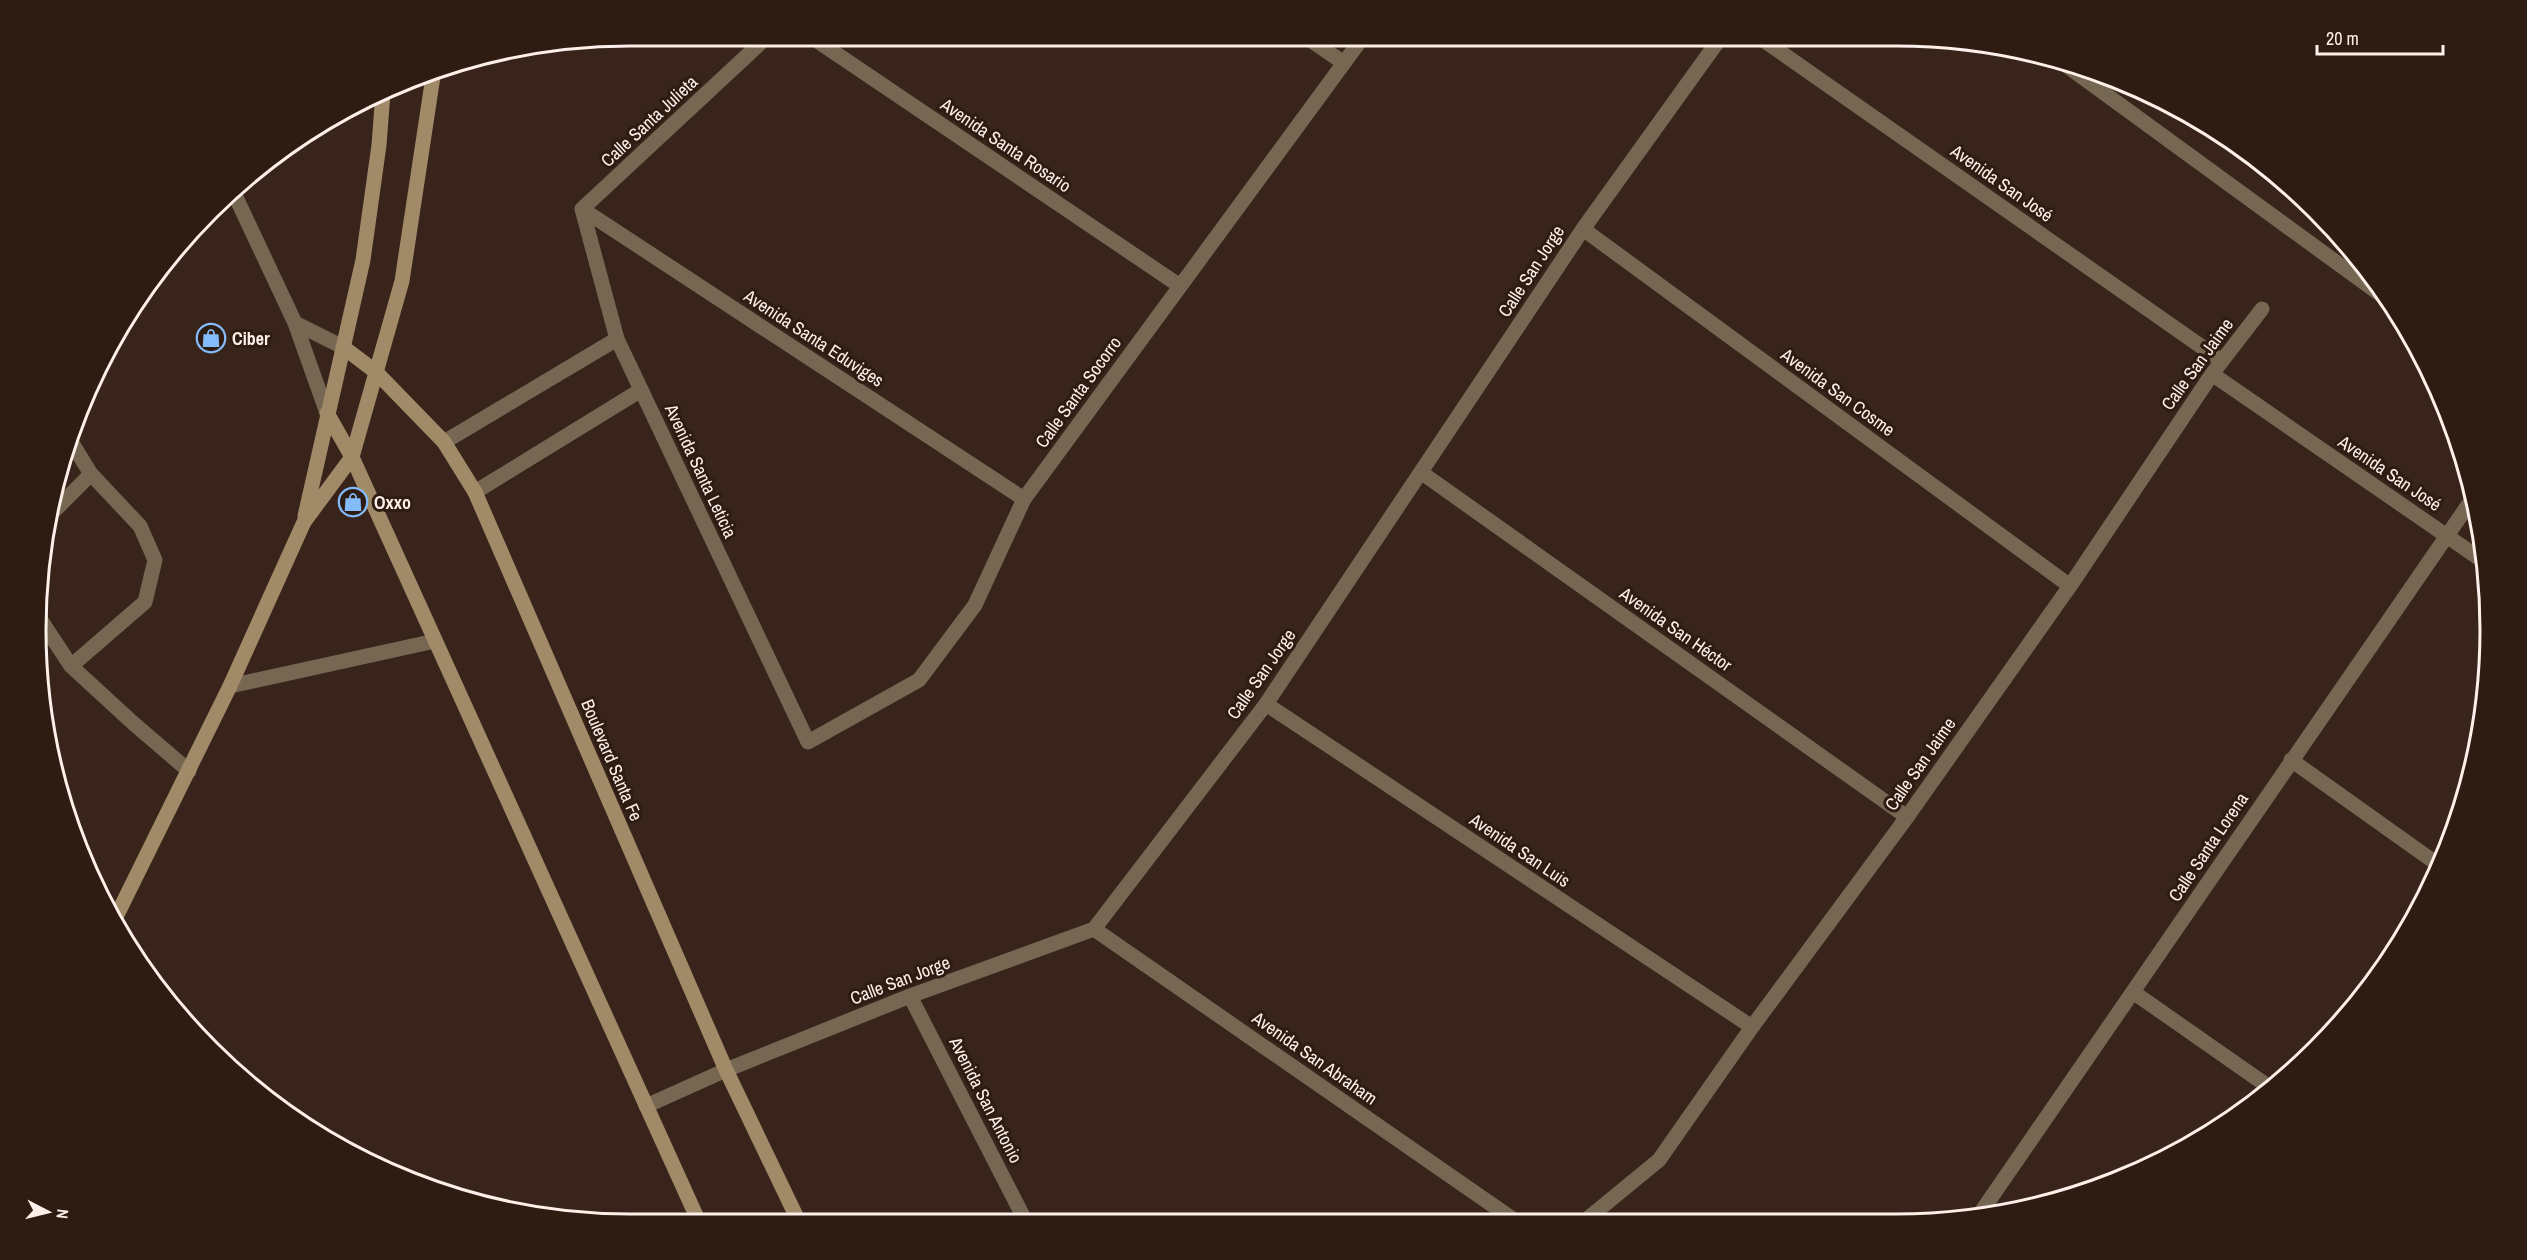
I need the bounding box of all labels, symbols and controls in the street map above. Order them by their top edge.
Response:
scale bar [2317,18,2443,56]
text: 20 m [2326,26,2359,51]
street label: Calle Santa Julieta [595,70,703,172]
street label: Avenida Santa Rosario [935,91,1076,198]
street label: Avenida San José [1945,138,2058,228]
street label: Calle San Jorge [1492,220,1570,322]
street label: Avenida Santa Eduviges [738,283,889,393]
street label: Calle San Jaime [2155,313,2239,415]
shop icon: Ciber [195,322,227,354]
place label: Ciber [232,326,270,351]
street label: Calle Santa Socorro [1029,331,1127,453]
street label: Avenida San Cosme [1775,342,1900,442]
street label: Avenida Santa Leticia [659,399,743,542]
street label: Avenida San José [2333,429,2447,517]
shop icon: Oxxo [337,486,369,518]
place label: Oxxo [374,490,411,515]
street label: Avenida San Héctor [1614,580,1737,677]
street label: Calle San Jorge [1221,624,1301,724]
street label: Boulevard Santa Fe [575,695,649,825]
street label: Calle San Jaime [1879,712,1961,816]
street label: Calle Santa Lorena [2162,788,2254,906]
street label: Avenida San Luis [1464,807,1575,893]
street label: Calle San Jorge [847,950,953,1010]
street label: Avenida San Abraham [1247,1005,1383,1111]
street label: Avenida San Antonio [943,1032,1029,1167]
north arrow [18,1182,78,1242]
text: N [51,1208,74,1220]

